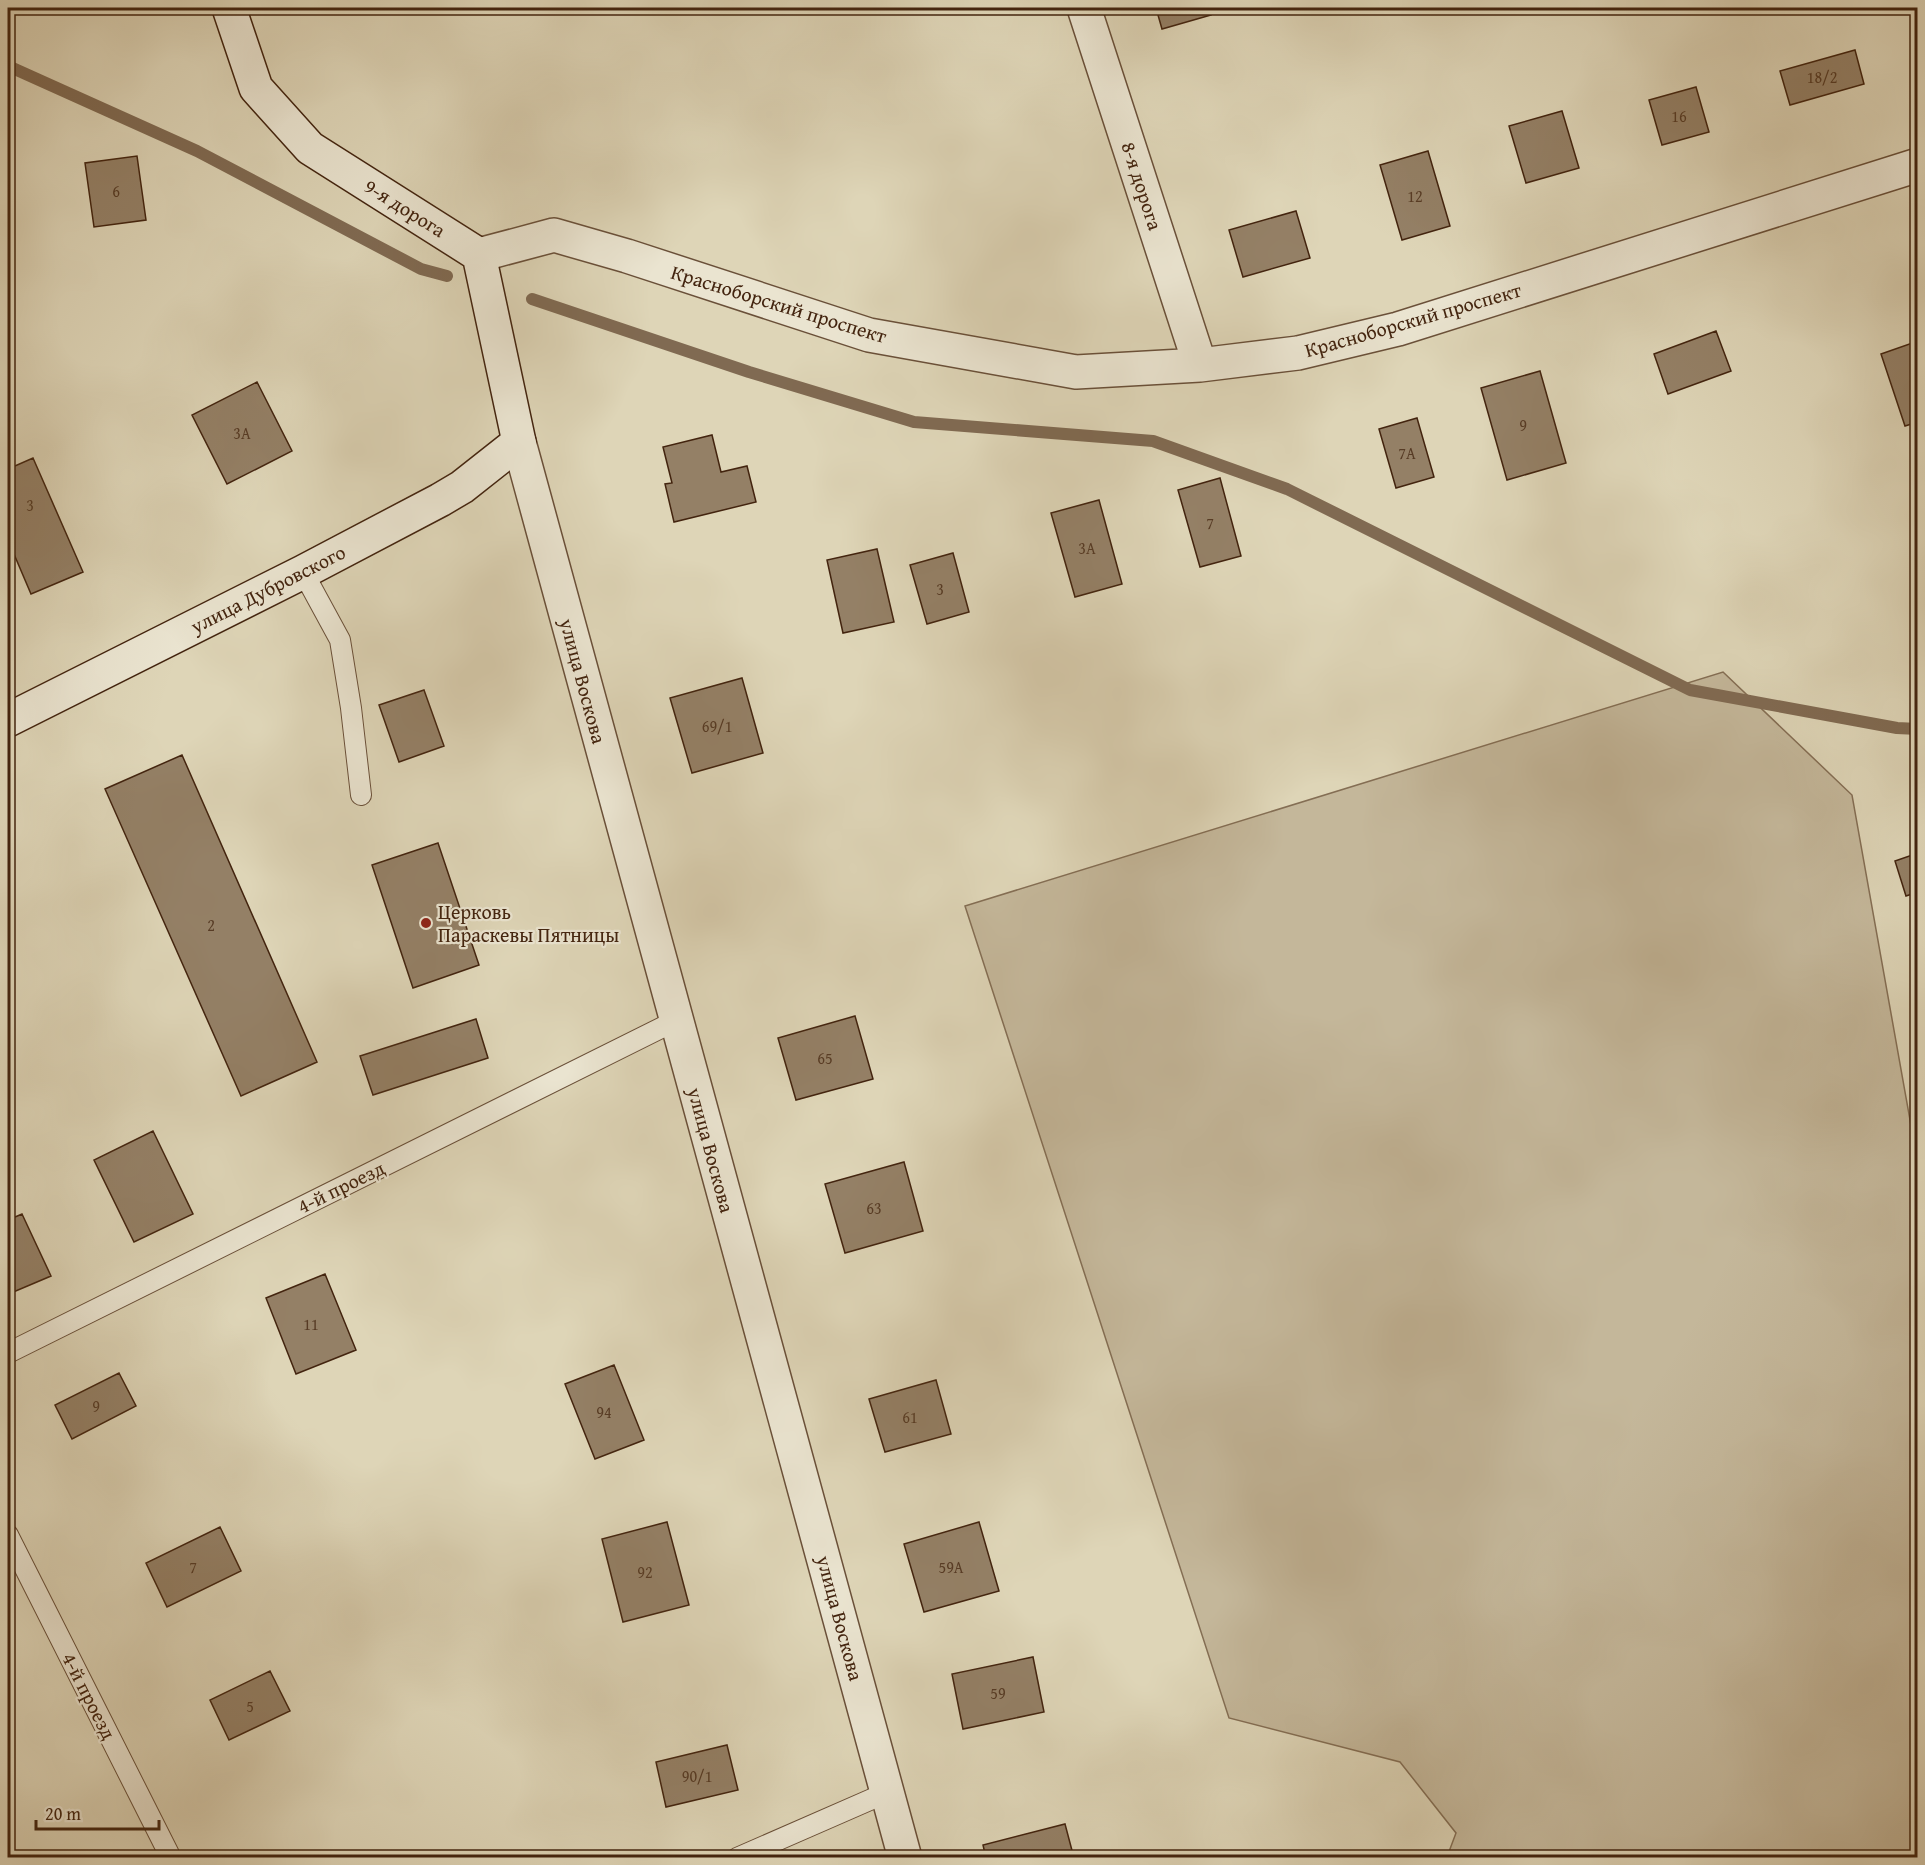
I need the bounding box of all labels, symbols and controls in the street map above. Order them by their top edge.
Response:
house number: 18/2 [1807,65,1837,89]
house number: 16 [1671,104,1687,128]
street label: 8-я дорога [1115,138,1170,234]
street label: 9-я дорога [359,171,452,244]
house number: 6 [112,179,120,203]
house number: 12 [1407,184,1423,208]
street label: Красноборский проспект [668,257,891,350]
street label: Красноборский проспект [1301,275,1525,364]
house number: 9 [1519,413,1527,437]
house number: 3А [233,421,251,445]
house number: 7А [1398,441,1416,465]
house number: 3 [26,493,34,517]
house number: 7 [1206,511,1214,535]
house number: 3А [1078,536,1096,560]
street label: улица Дубровского [184,537,350,641]
house number: 3 [936,577,944,601]
street label: улица Воскова [553,614,614,747]
house number: 69/1 [702,714,732,738]
place label: Церковь Параскевы Пятницы [438,897,619,949]
house number: 2 [207,913,215,937]
marker: Церковь Параскевы Пятницы [419,916,433,930]
house number: 65 [817,1046,833,1070]
street label: улица Воскова [681,1083,742,1216]
street label: 4-й проезд [292,1153,389,1220]
house number: 63 [866,1196,882,1220]
house number: 11 [303,1312,319,1336]
house number: 9 [92,1394,100,1418]
house number: 94 [596,1400,612,1424]
house number: 61 [902,1405,918,1429]
street label: улица Воскова [810,1551,871,1684]
house number: 7 [189,1555,197,1579]
house number: 59А [938,1555,964,1579]
house number: 92 [637,1560,653,1584]
street label: 4-й проезд [55,1647,124,1744]
house number: 59 [990,1681,1006,1705]
house number: 5 [246,1694,254,1718]
house number: 90/1 [682,1764,712,1788]
scale bar [36,1793,159,1831]
text: 20 m [45,1800,81,1827]

